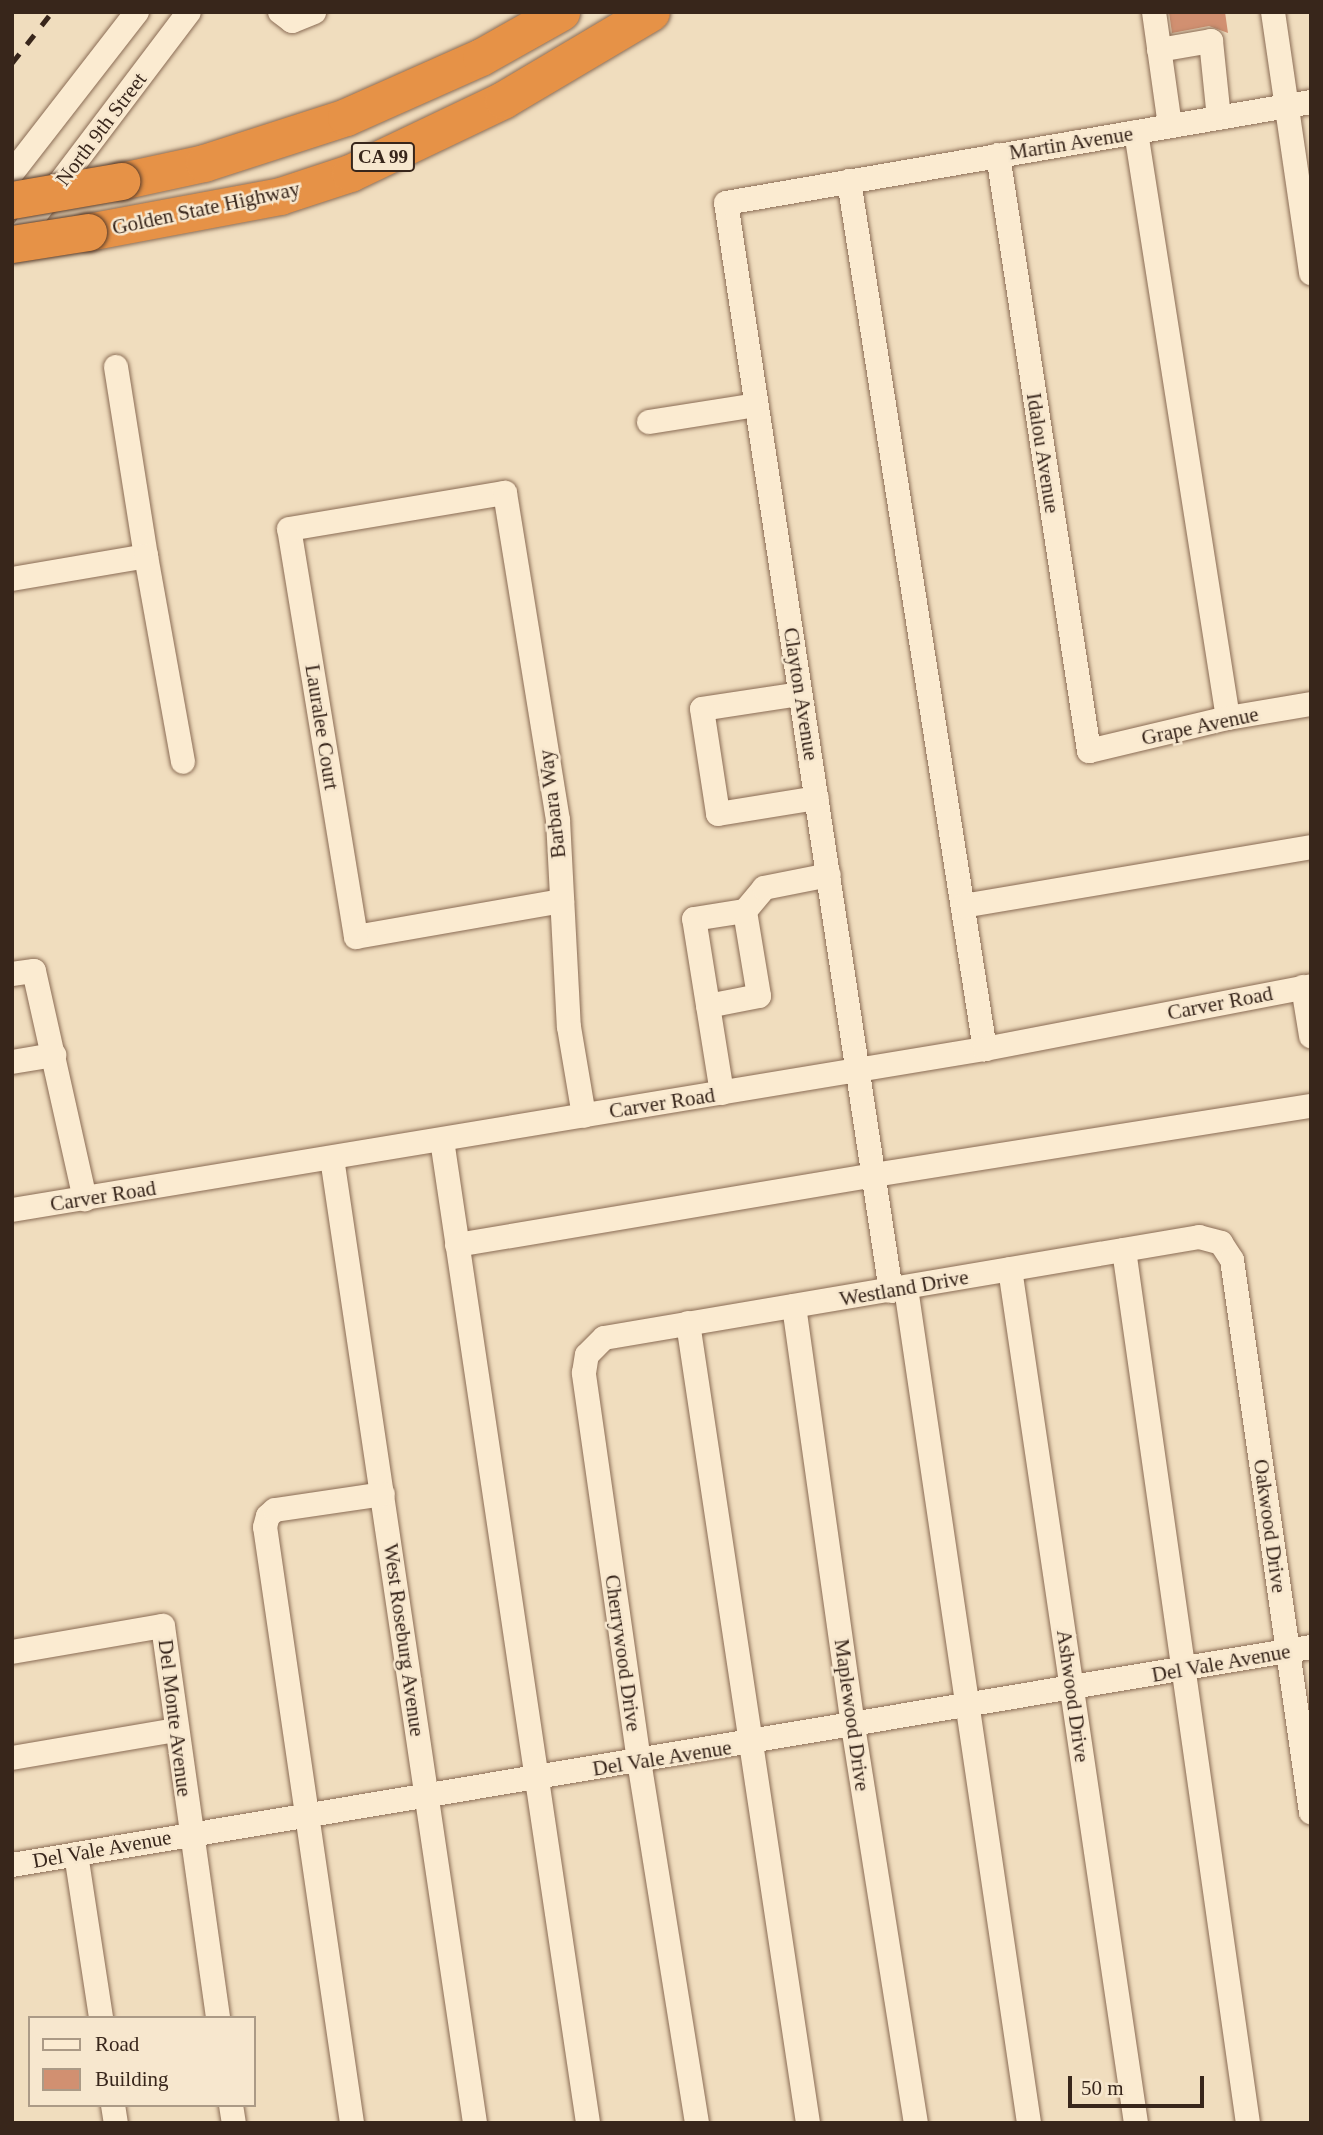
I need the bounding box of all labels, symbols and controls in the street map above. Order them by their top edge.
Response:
street label: North 9th Street [50,67,152,191]
street label: Martin Avenue [1007,121,1135,165]
road number: CA 99 [350,141,416,172]
street label: Golden State Highway [110,176,302,240]
street label: Idalou Avenue [1021,390,1065,516]
street label: Clayton Avenue [778,625,824,763]
street label: Lauralee Court [300,663,344,791]
street label: Grape Avenue [1139,701,1261,751]
street label: Barbara Way [533,748,571,860]
street label: Carver Road [1165,980,1275,1026]
street label: Carver Road [607,1082,717,1124]
street label: Carver Road [48,1175,158,1217]
street label: Westland Drive [837,1264,971,1312]
street label: Oakwood Drive [1248,1458,1292,1594]
street label: West Roseburg Avenue [378,1541,430,1739]
street label: Cherrywood Drive [600,1573,646,1733]
street label: Ashwood Drive [1051,1628,1095,1764]
street label: Del Monte Avenue [153,1637,197,1799]
street label: Maplewood Drive [829,1637,875,1793]
street label: Del Vale Avenue [1149,1638,1293,1688]
street label: Del Vale Avenue [590,1734,734,1782]
street label: Del Vale Avenue [30,1824,174,1874]
legend [28,2016,256,2107]
text: Road [95,2032,139,2056]
scale bar [1071,2062,1208,2106]
text: Building [95,2067,169,2091]
text: 50 m [1081,2076,1124,2100]

